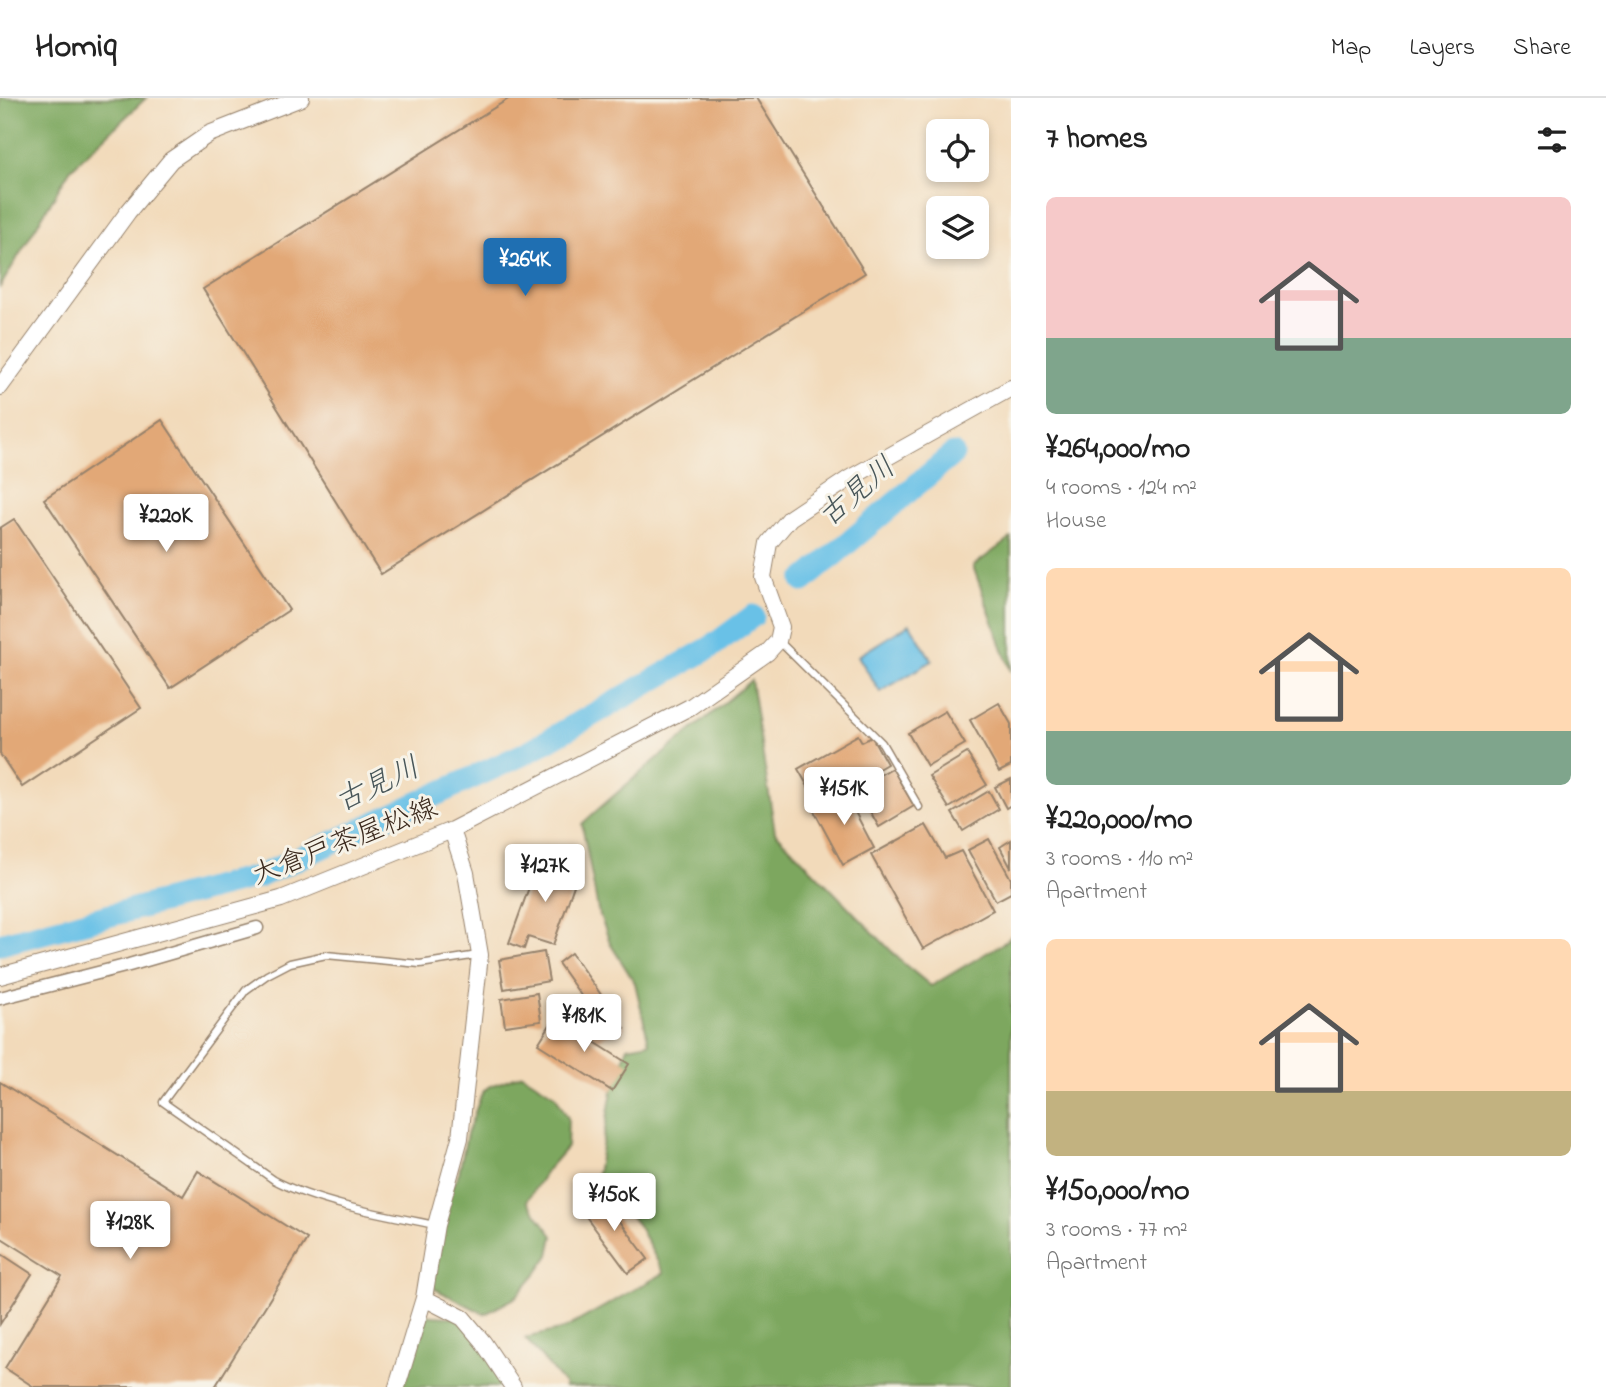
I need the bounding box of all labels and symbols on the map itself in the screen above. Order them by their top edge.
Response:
pin: ¥264K [476,238,574,298]
water label: 古見川 [809,447,907,539]
pin: ¥220K [117,494,215,554]
water label: 古見川 [328,747,428,825]
pin: ¥151K [795,768,893,827]
street label: 大倉戸茶屋松線 [246,789,444,897]
pin: ¥127K [496,844,594,904]
pin: ¥181K [535,995,633,1054]
pin: ¥150K [565,1174,663,1233]
pin: ¥128K [81,1202,179,1261]

